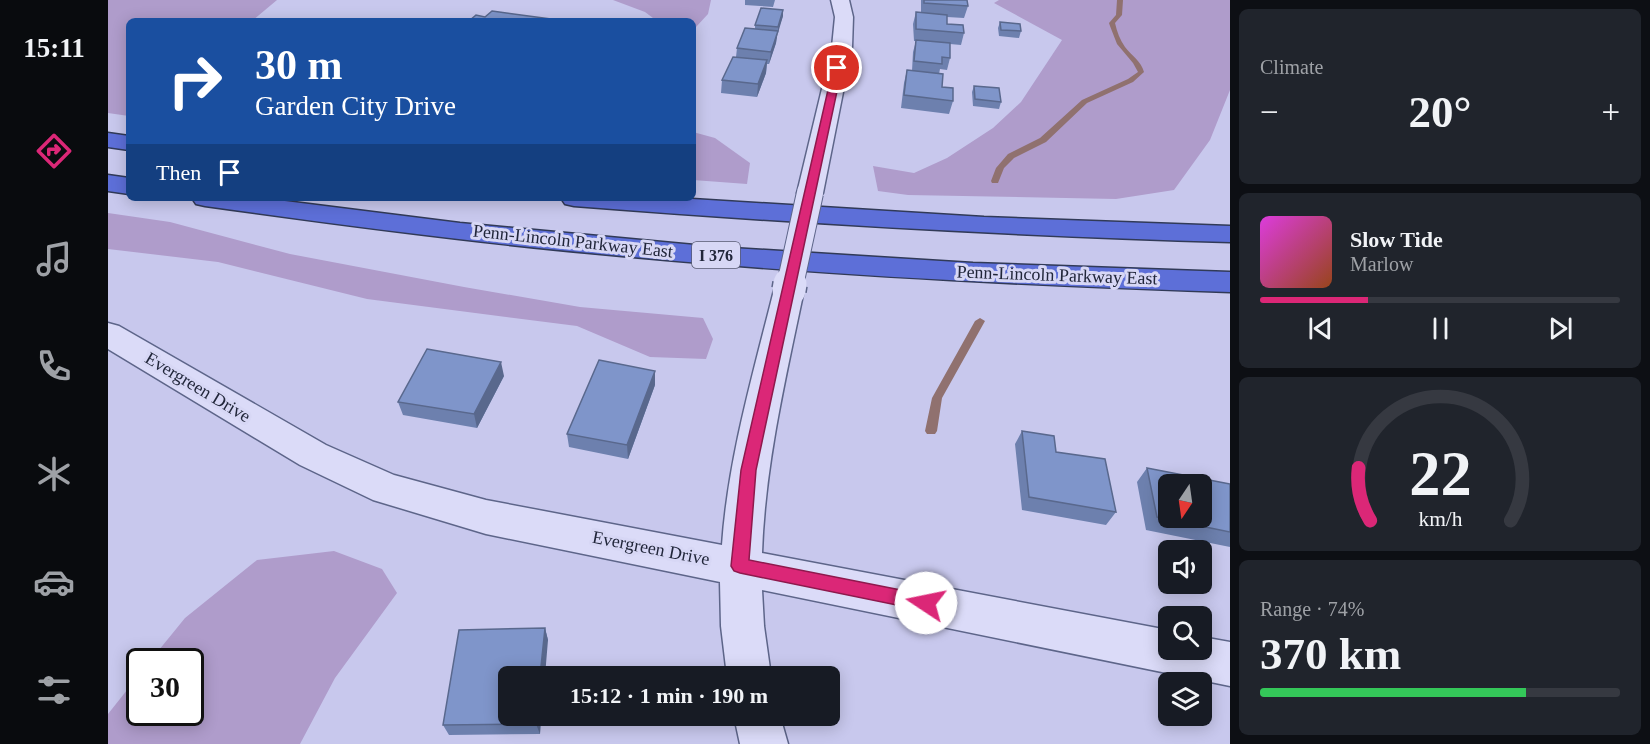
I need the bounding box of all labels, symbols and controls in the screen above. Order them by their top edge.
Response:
text: 15:11 [23,33,85,63]
icon: right [156,42,234,120]
text: 30 m [255,42,343,88]
pin [811,42,862,93]
icon: arrive [820,51,853,84]
text: Climate [1260,56,1323,78]
text: 20° [1409,87,1472,137]
text: Garden City Drive [255,91,456,121]
text: − [1260,94,1279,130]
text: + [1601,94,1620,130]
icon: directions [33,130,75,172]
icon: arrive [213,156,246,189]
text: Then [156,160,201,185]
street label: Penn-Lincoln Parkway East [472,221,674,261]
text: Slow Tide [1350,227,1443,252]
icon: music [33,238,75,280]
road number: I 376 [692,242,740,268]
text: Marlow [1350,253,1413,275]
street label: Penn-Lincoln Parkway East [956,261,1158,289]
icon: previous [1304,312,1337,345]
icon: pause [1424,312,1457,345]
icon: next [1544,312,1577,345]
icon: phone [33,345,75,387]
street label: Evergreen Drive [142,348,254,426]
text: 22 [1409,439,1471,508]
icon: climate [33,453,75,495]
north arrow [1158,474,1212,528]
map controls [1158,474,1212,726]
text: km/h [1418,507,1462,531]
street label: Evergreen Drive [591,527,711,569]
button: sound [1158,540,1212,594]
icon: car [33,561,75,603]
position arrow [894,571,958,635]
text: Range · 74% [1260,598,1364,620]
button: search [1158,606,1212,660]
text: 370 km [1260,629,1401,679]
speed limit sign: 30 [126,648,204,726]
icon: filters [33,669,75,711]
button: layers [1158,672,1212,726]
text: 15:12 · 1 min · 190 m [570,683,768,708]

